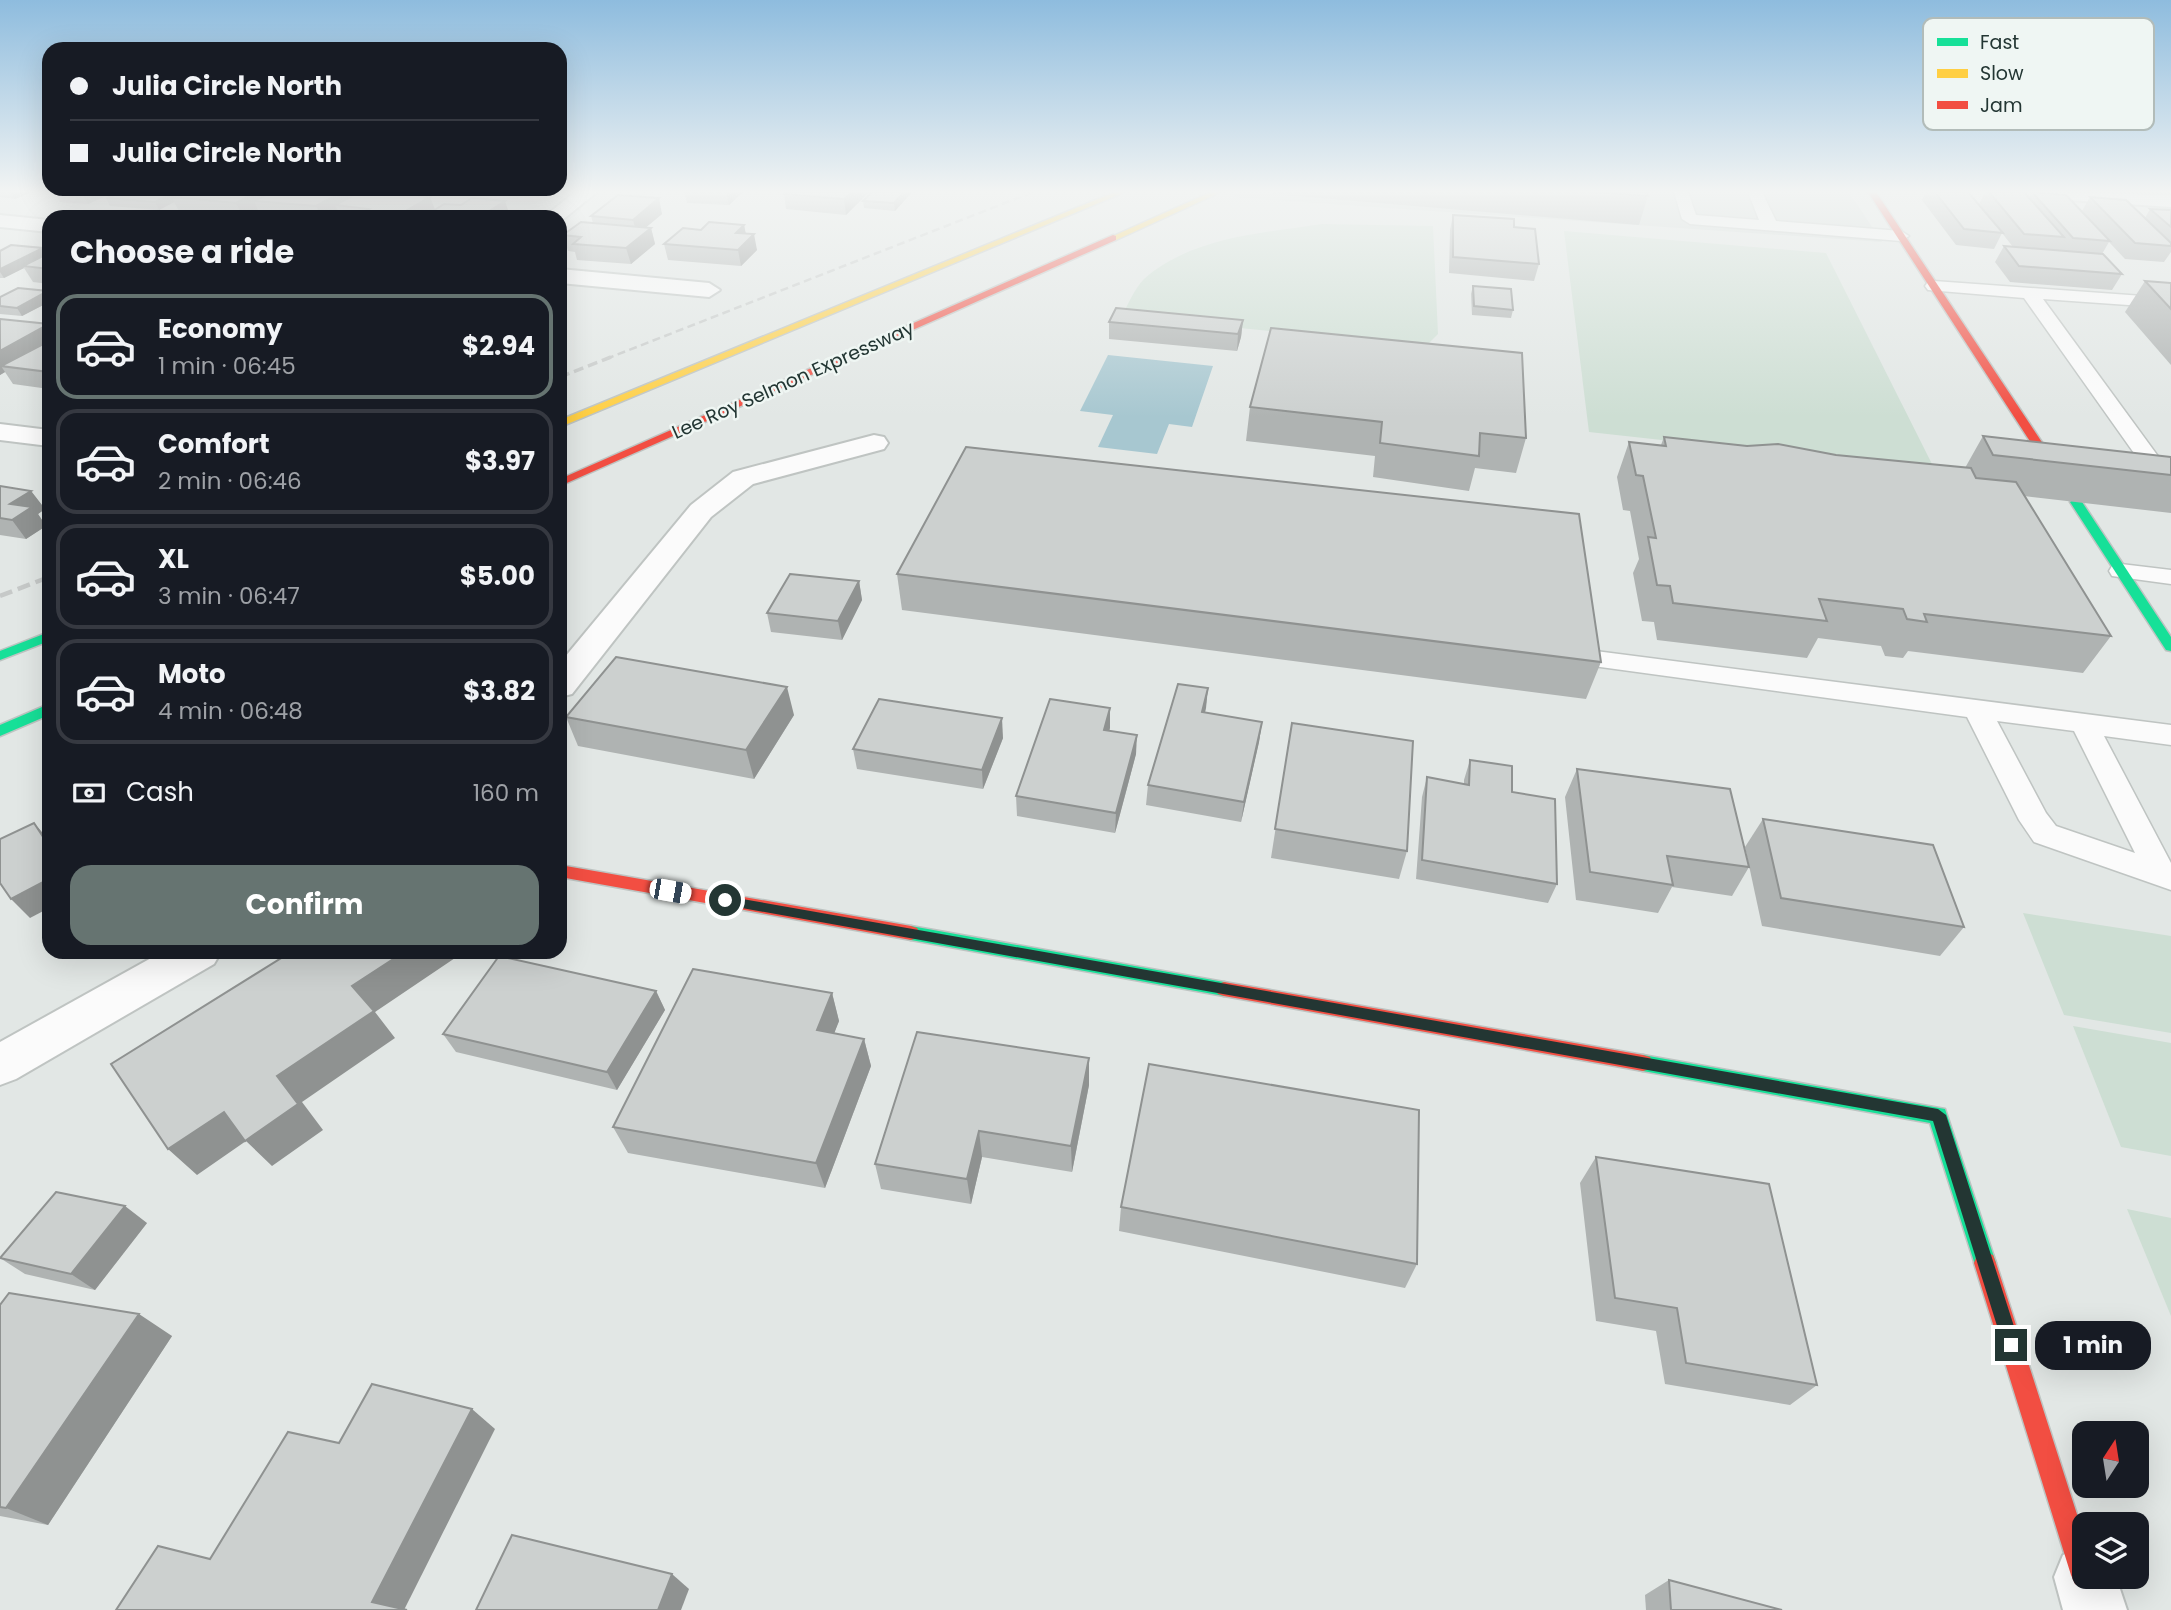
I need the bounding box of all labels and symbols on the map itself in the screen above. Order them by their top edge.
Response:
legend [1923,18,2154,130]
text: Fast [1980,29,2019,56]
text: Slow [1980,60,2024,87]
text: Jam [1980,92,2022,119]
street label: Lee Roy Selmon Expressway [668,314,919,446]
car [648,877,693,905]
route start [709,884,741,916]
callout: 1 min [2036,1320,2151,1370]
route end [1995,1329,2027,1361]
north arrow [2072,1421,2149,1498]

